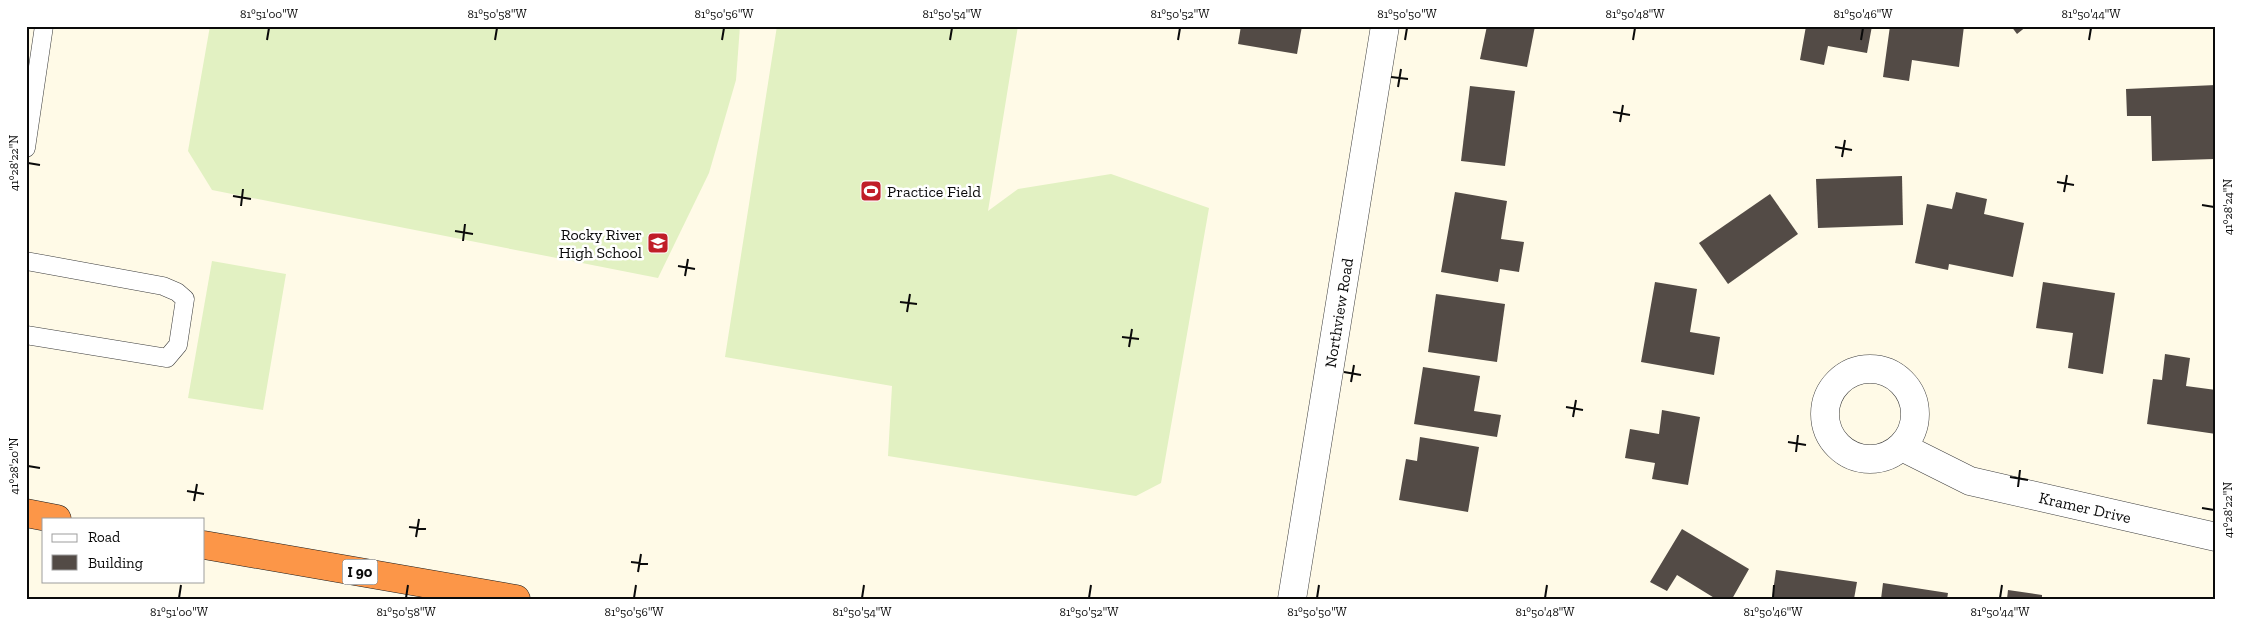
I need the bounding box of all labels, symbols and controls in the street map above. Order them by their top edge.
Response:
text: 81°51'00"W [240,7,299,21]
text: 81°50'58"W [467,7,527,21]
text: 81°50'56"W [694,7,754,21]
text: 81°50'54"W [923,7,982,21]
text: 81°50'52"W [1151,7,1210,21]
text: 81°50'50"W [1377,7,1438,21]
text: 81°50'48"W [1605,7,1665,21]
text: 81°50'46"W [1834,7,1893,21]
text: 81°50'44"W [2062,7,2121,21]
text: 41°28'22"N [7,135,21,191]
sports icon: Practice Field [859,179,883,203]
text: 41°28'24"N [2221,179,2235,235]
place label: Practice Field [887,182,981,201]
place label: Rocky River High School [559,225,642,262]
school or university icon: Rocky River High School [646,231,670,255]
street label: Northview Road [1321,256,1357,369]
text: 41°28'20"N [7,437,21,494]
text: 41°28'22"N [2221,482,2235,538]
street label: Kramer Drive [2037,488,2133,527]
legend [42,518,205,582]
text: Road [88,528,121,546]
text: Building [88,554,143,572]
road number: I 90 [342,560,378,584]
text: 81°51'00"W [150,605,209,619]
text: 81°50'58"W [376,605,436,619]
text: 81°50'56"W [604,605,664,619]
text: 81°50'54"W [833,605,892,619]
text: 81°50'52"W [1060,605,1119,619]
text: 81°50'50"W [1287,605,1348,619]
text: 81°50'48"W [1515,605,1575,619]
text: 81°50'46"W [1744,605,1803,619]
text: 81°50'44"W [1971,605,2030,619]

